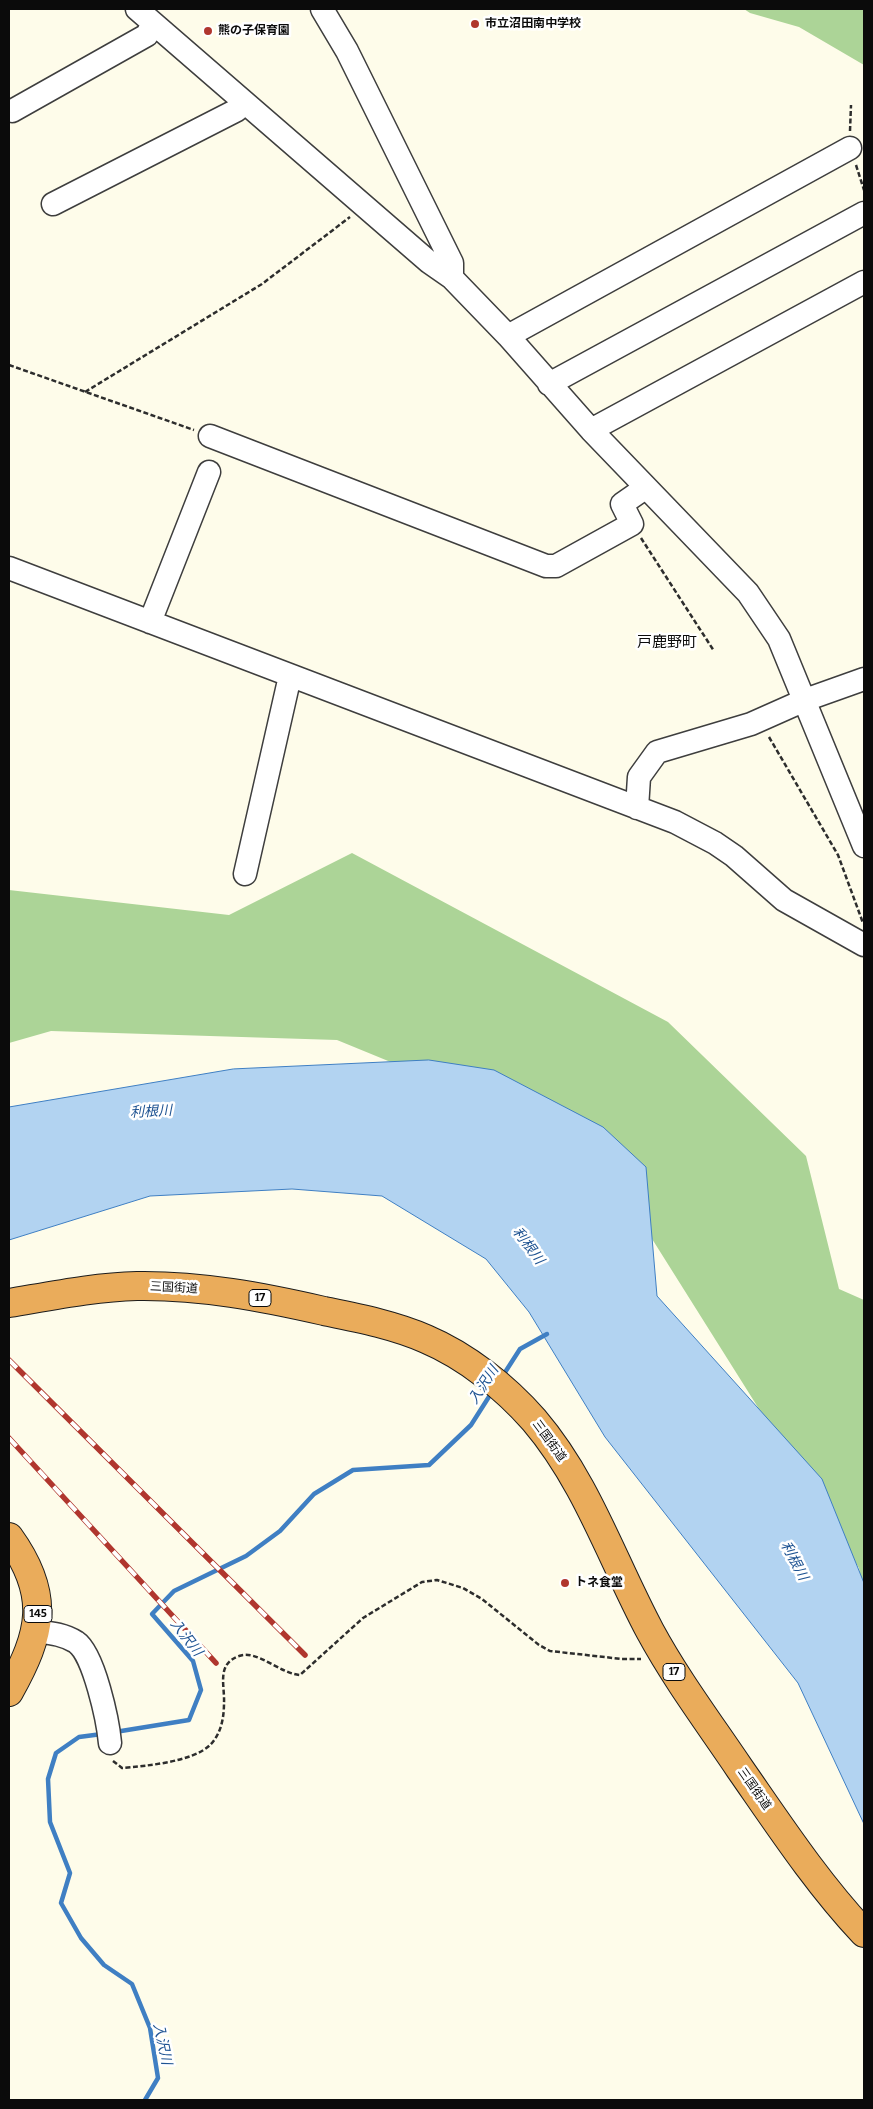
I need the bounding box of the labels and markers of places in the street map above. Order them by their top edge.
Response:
place label: 市立沼田南中学校 [485,17,581,31]
marker: 市立沼田南中学校 [469,18,481,30]
place label: 熊の子保育園 [218,24,290,38]
marker: 熊の子保育園 [202,25,214,37]
place label: トネ食堂 [575,1576,623,1590]
marker: トネ食堂 [559,1577,571,1589]

